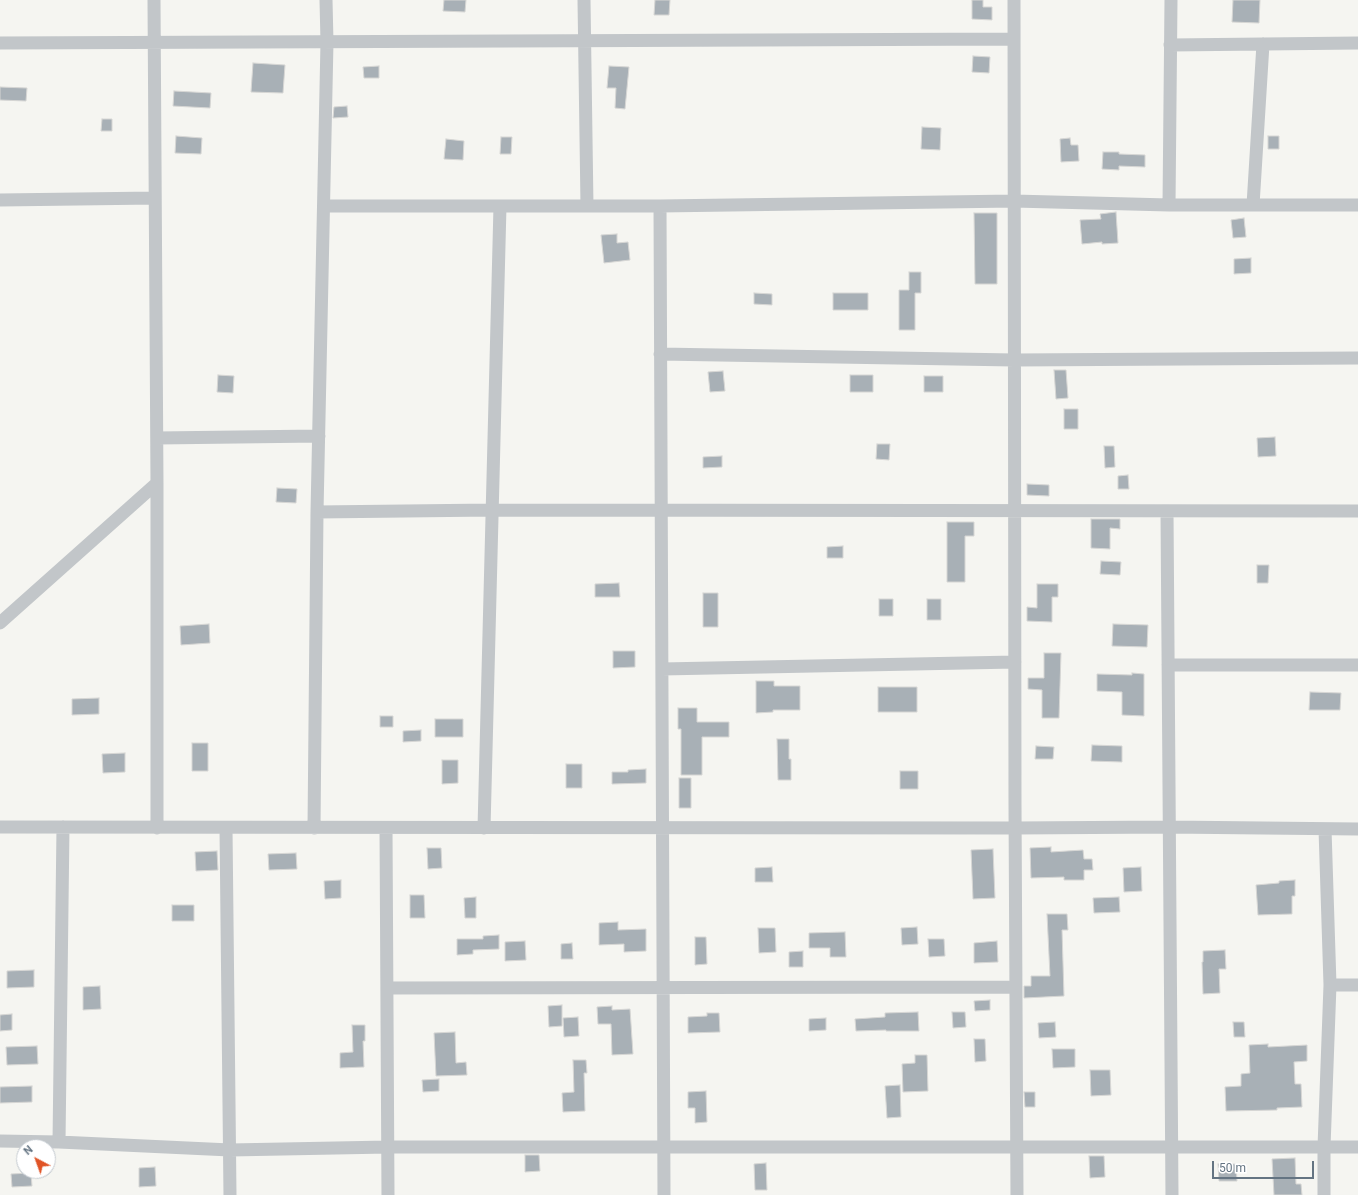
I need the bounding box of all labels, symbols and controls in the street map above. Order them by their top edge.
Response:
north arrow [16,1139,56,1179]
text: N [21,1143,36,1158]
scale bar [1214,1153,1316,1179]
text: 50 m [1219,1161,1246,1175]

